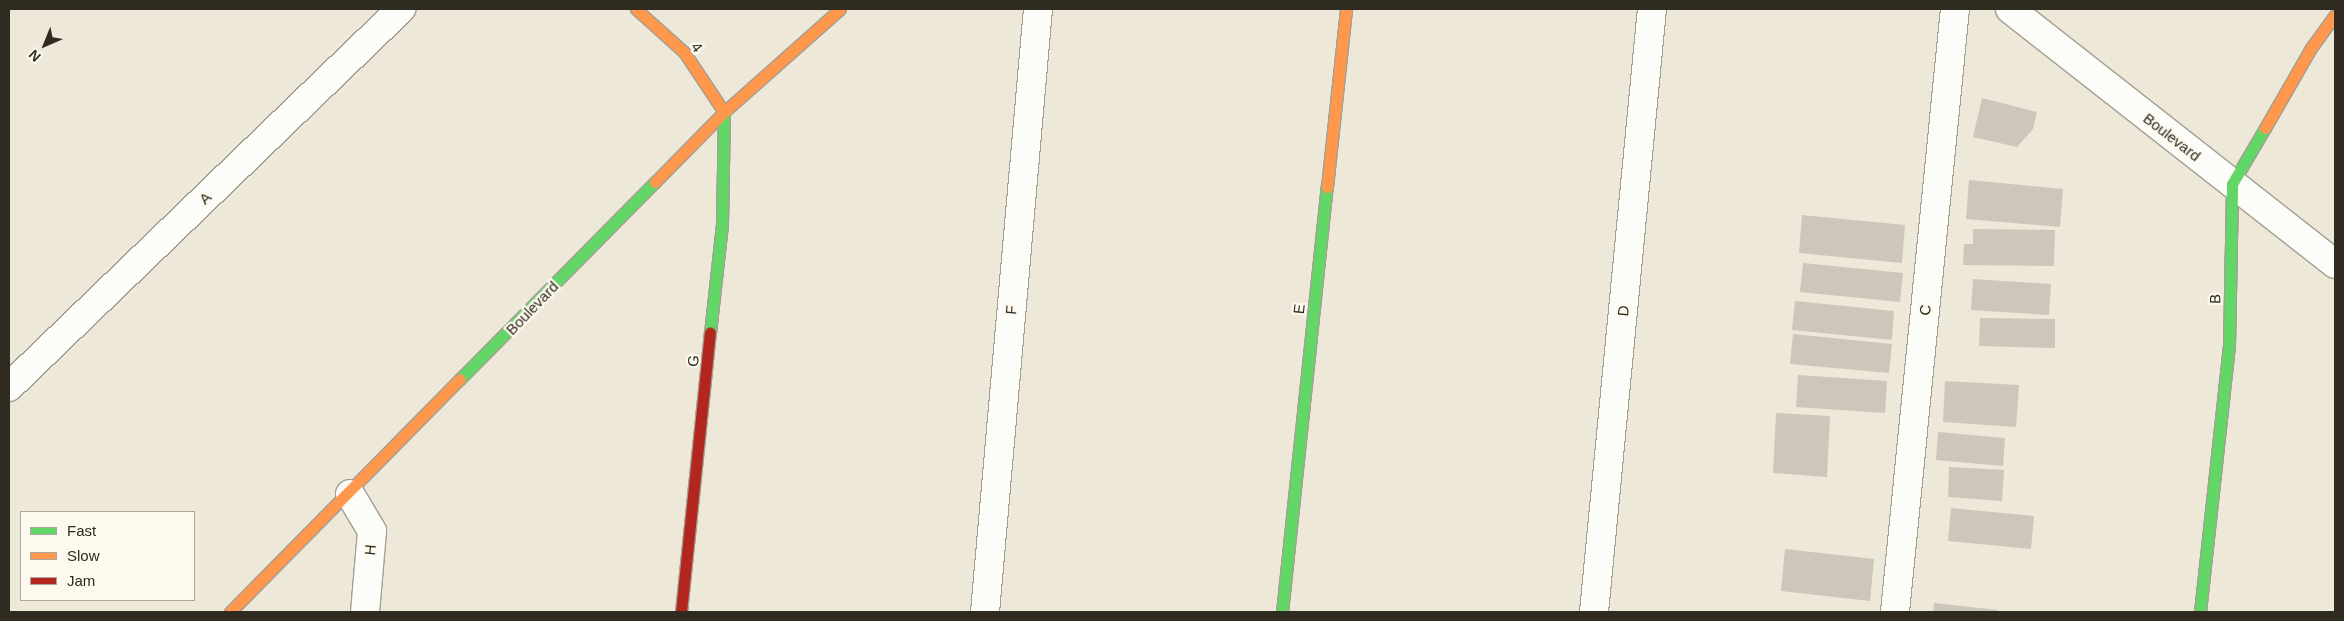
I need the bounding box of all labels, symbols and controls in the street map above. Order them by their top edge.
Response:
north arrow [20,20,70,70]
street label: 4 [687,38,707,56]
text: N [25,47,44,65]
street label: Boulevard [2140,109,2204,165]
street label: A [195,188,215,208]
street label: Boulevard [502,277,562,339]
street label: B [2206,294,2224,304]
street label: E [1290,303,1308,315]
street label: C [1915,304,1935,316]
street label: F [1002,305,1020,315]
street label: D [1614,305,1632,317]
street label: G [683,354,703,368]
legend [20,511,195,601]
text: Fast [67,522,96,539]
street label: H [361,544,379,556]
text: Slow [67,547,100,564]
text: Jam [67,572,95,589]

